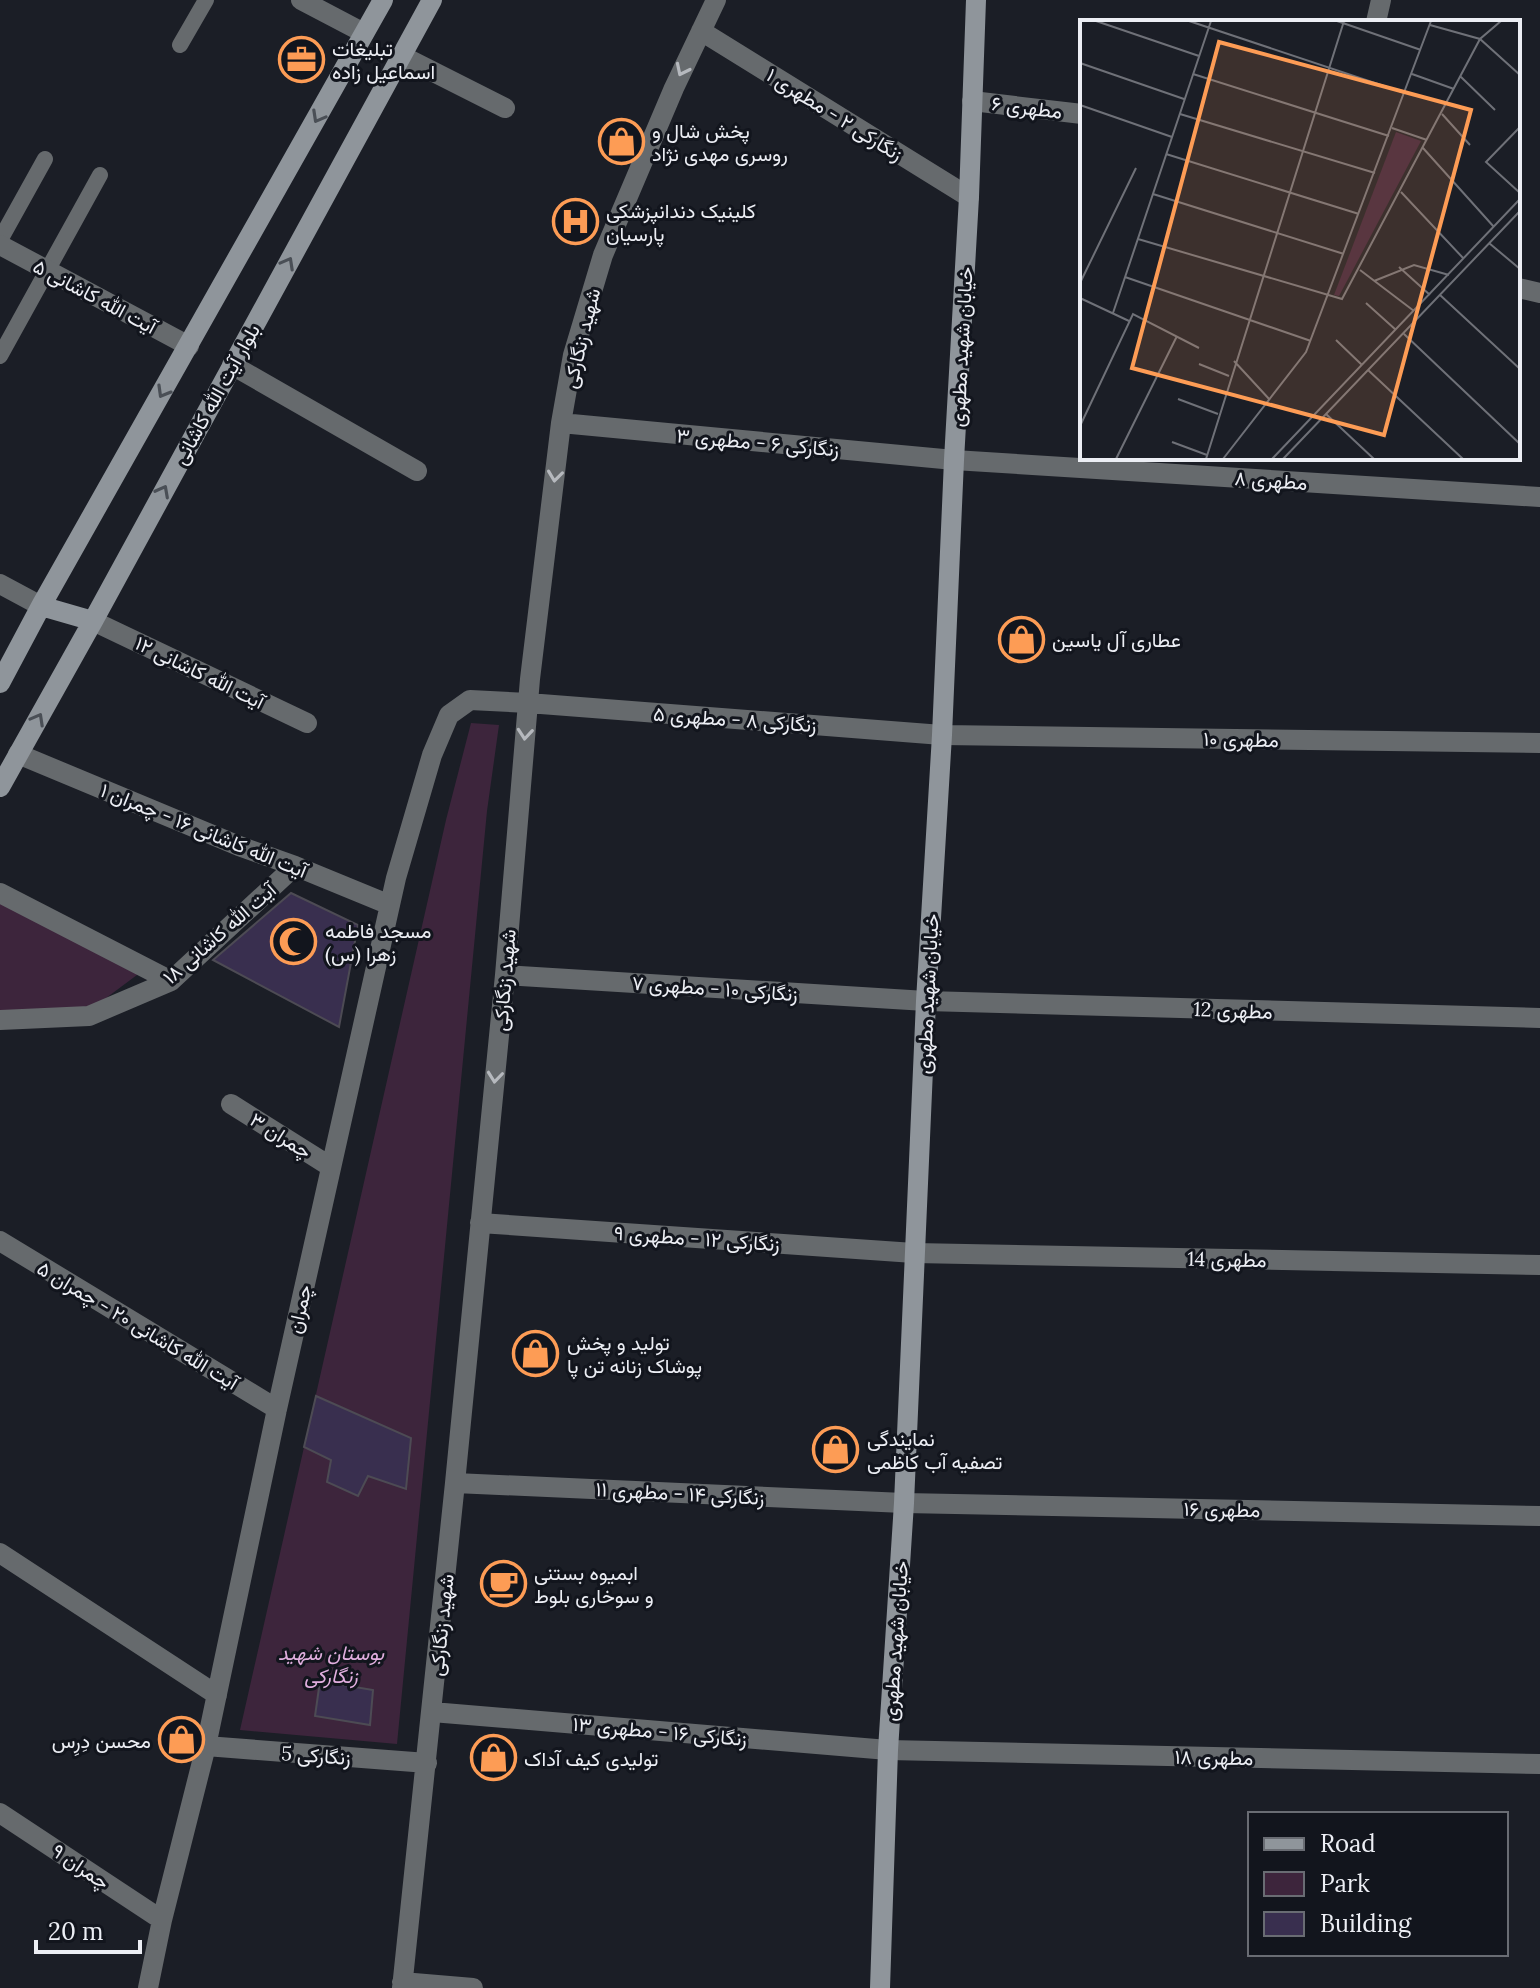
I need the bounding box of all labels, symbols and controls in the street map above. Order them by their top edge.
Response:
inset map [1080,20,1520,460]
office icon: تبلیغات اسماعیل زاده [277,36,325,84]
place label: تبلیغات اسماعیل زاده [332,36,435,85]
one-way arrow [676,62,692,77]
street label: زنگارکی ۲ - مطهری ۱ [761,62,908,167]
street label: مطهری ۶ [990,90,1064,125]
one-way arrow [312,109,327,123]
shop icon: پخش شال و روسری مهدی نژاد [597,118,645,166]
place label: پخش شال و روسری مهدی نژاد [652,118,788,167]
hospital icon: کلینیک دندانپزشکی پارسیان [551,197,599,245]
place label: کلینیک دندانپزشکی پارسیان [606,198,756,248]
street label: آیت الله کاشانی ۵ [29,253,162,340]
one-way arrow [278,257,294,271]
street label: خیابان شهید مطهری [944,266,979,428]
street label: شهید زنگارکی [556,285,606,391]
street label: بلوار آیت الله کاشانی [167,319,266,469]
one-way arrow [157,384,173,398]
street label: زنگارکی ۶ - مطهری ۳ [676,422,840,463]
street label: مطهری ۸ [1234,465,1308,496]
one-way arrow [546,470,563,483]
one-way arrow [154,485,169,499]
shop icon: عطاری آل یاسین [997,615,1045,663]
place label: عطاری آل یاسین [1052,627,1181,653]
street label: آیت الله کاشانی ۱۲ [131,630,270,715]
street label: زنگارکی ۸ - مطهری ۵ [652,701,818,738]
one-way arrow [28,713,44,728]
street label: مطهری ۱۰ [1203,726,1279,753]
one-way arrow [517,728,534,741]
street label: آیت الله کاشانی ۱۶ - چمران ۱ [96,777,312,885]
street label: آیت الله کاشانی ۱۸ [157,876,282,989]
street label: خیابان شهید مطهری [910,913,945,1075]
mosque icon: مسجد فاطمه زهرا (س) [270,918,318,966]
place label: مسجد فاطمه زهرا (س) [325,918,431,967]
street label: شهید زنگارکی [487,928,522,1032]
street label: زنگارکی ۱۰ - مطهری ۷ [631,970,799,1007]
street label: مطهری 12 [1193,996,1273,1025]
one-way arrow [486,1071,503,1084]
street label: چمران ۳ [245,1106,316,1165]
street label: زنگارکی ۱۲ - مطهری ۹ [613,1220,781,1257]
street label: مطهری 14 [1187,1246,1267,1273]
street label: آیت الله کاشانی ۲۰ - چمران ۵ [32,1255,244,1397]
street label: چمران [281,1282,319,1336]
shop icon: تولید و پخش پوشاک زنانه تن پا [512,1330,560,1378]
place label: تولید و پخش پوشاک زنانه تن پا [567,1330,702,1380]
shop icon: نمایندگی تصفیه آب کاظمی [812,1425,860,1473]
place label: نمایندگی تصفیه آب کاظمی [867,1426,1002,1474]
street label: زنگارکی ۱۴ - مطهری ۱۱ [595,1476,765,1511]
street label: مطهری ۱۶ [1183,1496,1261,1523]
cafe icon: ابمیوه بستنی و ‌سوخاری بلوط [479,1560,527,1608]
place label: ابمیوه بستنی و ‌سوخاری بلوط [534,1560,654,1609]
street label: خیابان شهید مطهری [877,1560,914,1722]
street label: شهید زنگارکی [423,1573,460,1677]
park label: بوستان شهید زنگارکی [278,1640,385,1689]
street label: زنگارکی ۱۶ - مطهری ۱۳ [572,1711,748,1752]
shop icon: محسن دِرِس [158,1716,206,1764]
place label: محسن دِرِس [52,1728,151,1756]
shop icon: تولیدی کیف آداک [469,1734,517,1782]
street label: زنگارکی 5 [280,1740,352,1771]
street label: مطهری ۱۸ [1174,1744,1254,1771]
place label: تولیدی کیف آداک [524,1746,658,1772]
legend [1248,1812,1508,1956]
text: Road [1320,1828,1376,1859]
street label: چمران ۹ [46,1838,115,1896]
text: Park [1320,1868,1370,1899]
scale bar [36,1904,140,1954]
text: Building [1320,1908,1412,1939]
text: 20 m [48,1916,104,1947]

